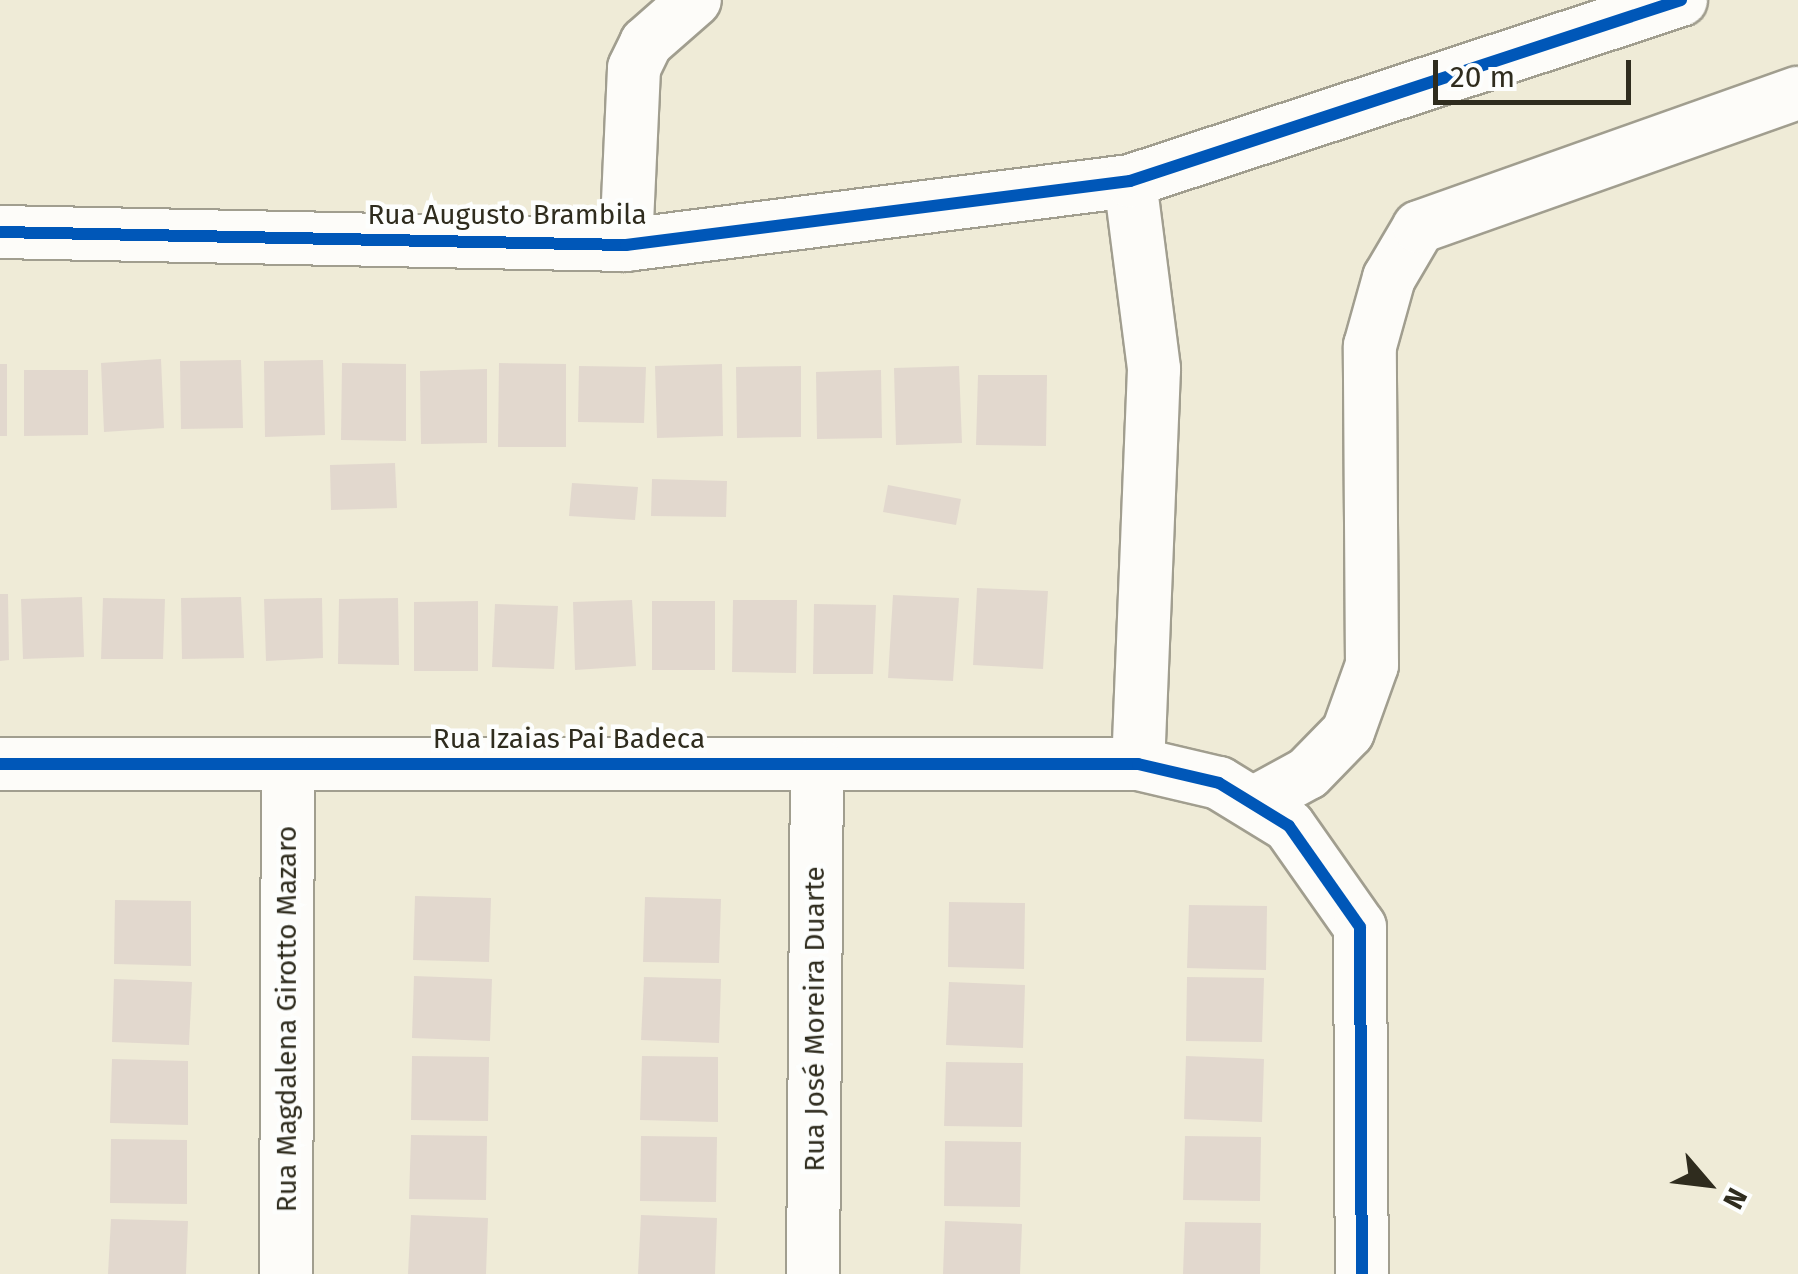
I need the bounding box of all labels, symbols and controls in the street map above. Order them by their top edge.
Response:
scale bar [1438,40,1636,102]
text: 20 m [1450,59,1515,95]
street label: Rua Augusto Brambila [367,198,647,232]
street label: Rua Izaias Pai Badeca [433,722,705,756]
street label: Rua Magdalena Girotto Mazaro [270,826,304,1212]
street label: Rua José Moreira Duarte [798,866,832,1172]
north arrow [1658,1134,1758,1234]
text: N [1716,1182,1754,1214]

